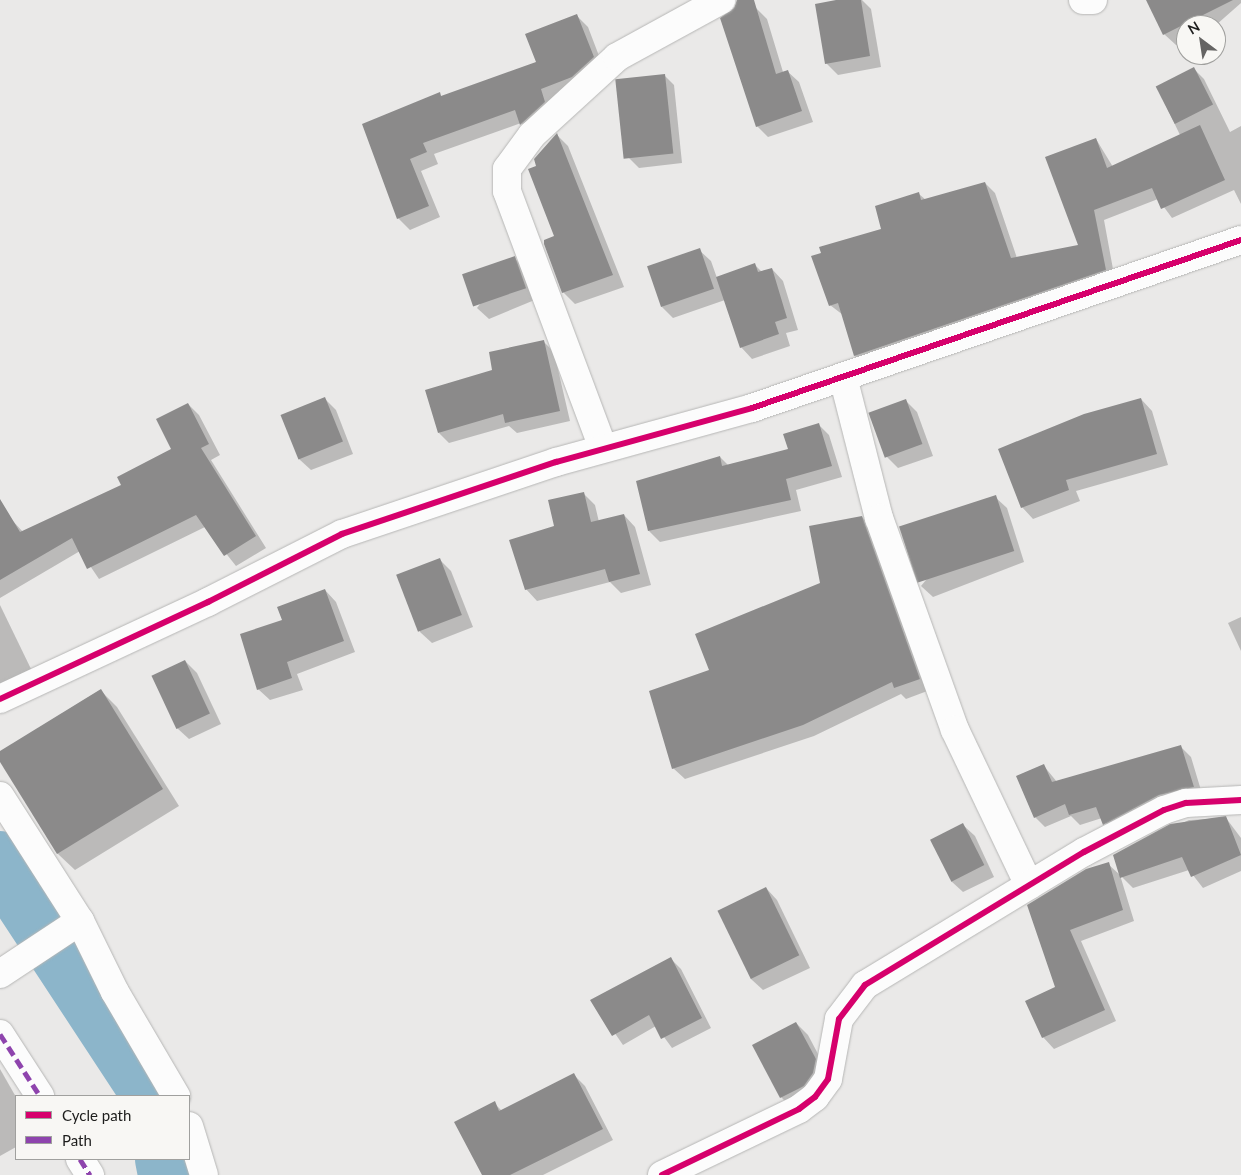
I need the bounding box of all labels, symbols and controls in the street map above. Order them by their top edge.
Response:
north arrow [1176,15,1226,65]
text: N [1185,18,1203,38]
legend [15,1095,190,1160]
text: Cycle path [62,1106,131,1124]
text: Path [62,1131,92,1149]

